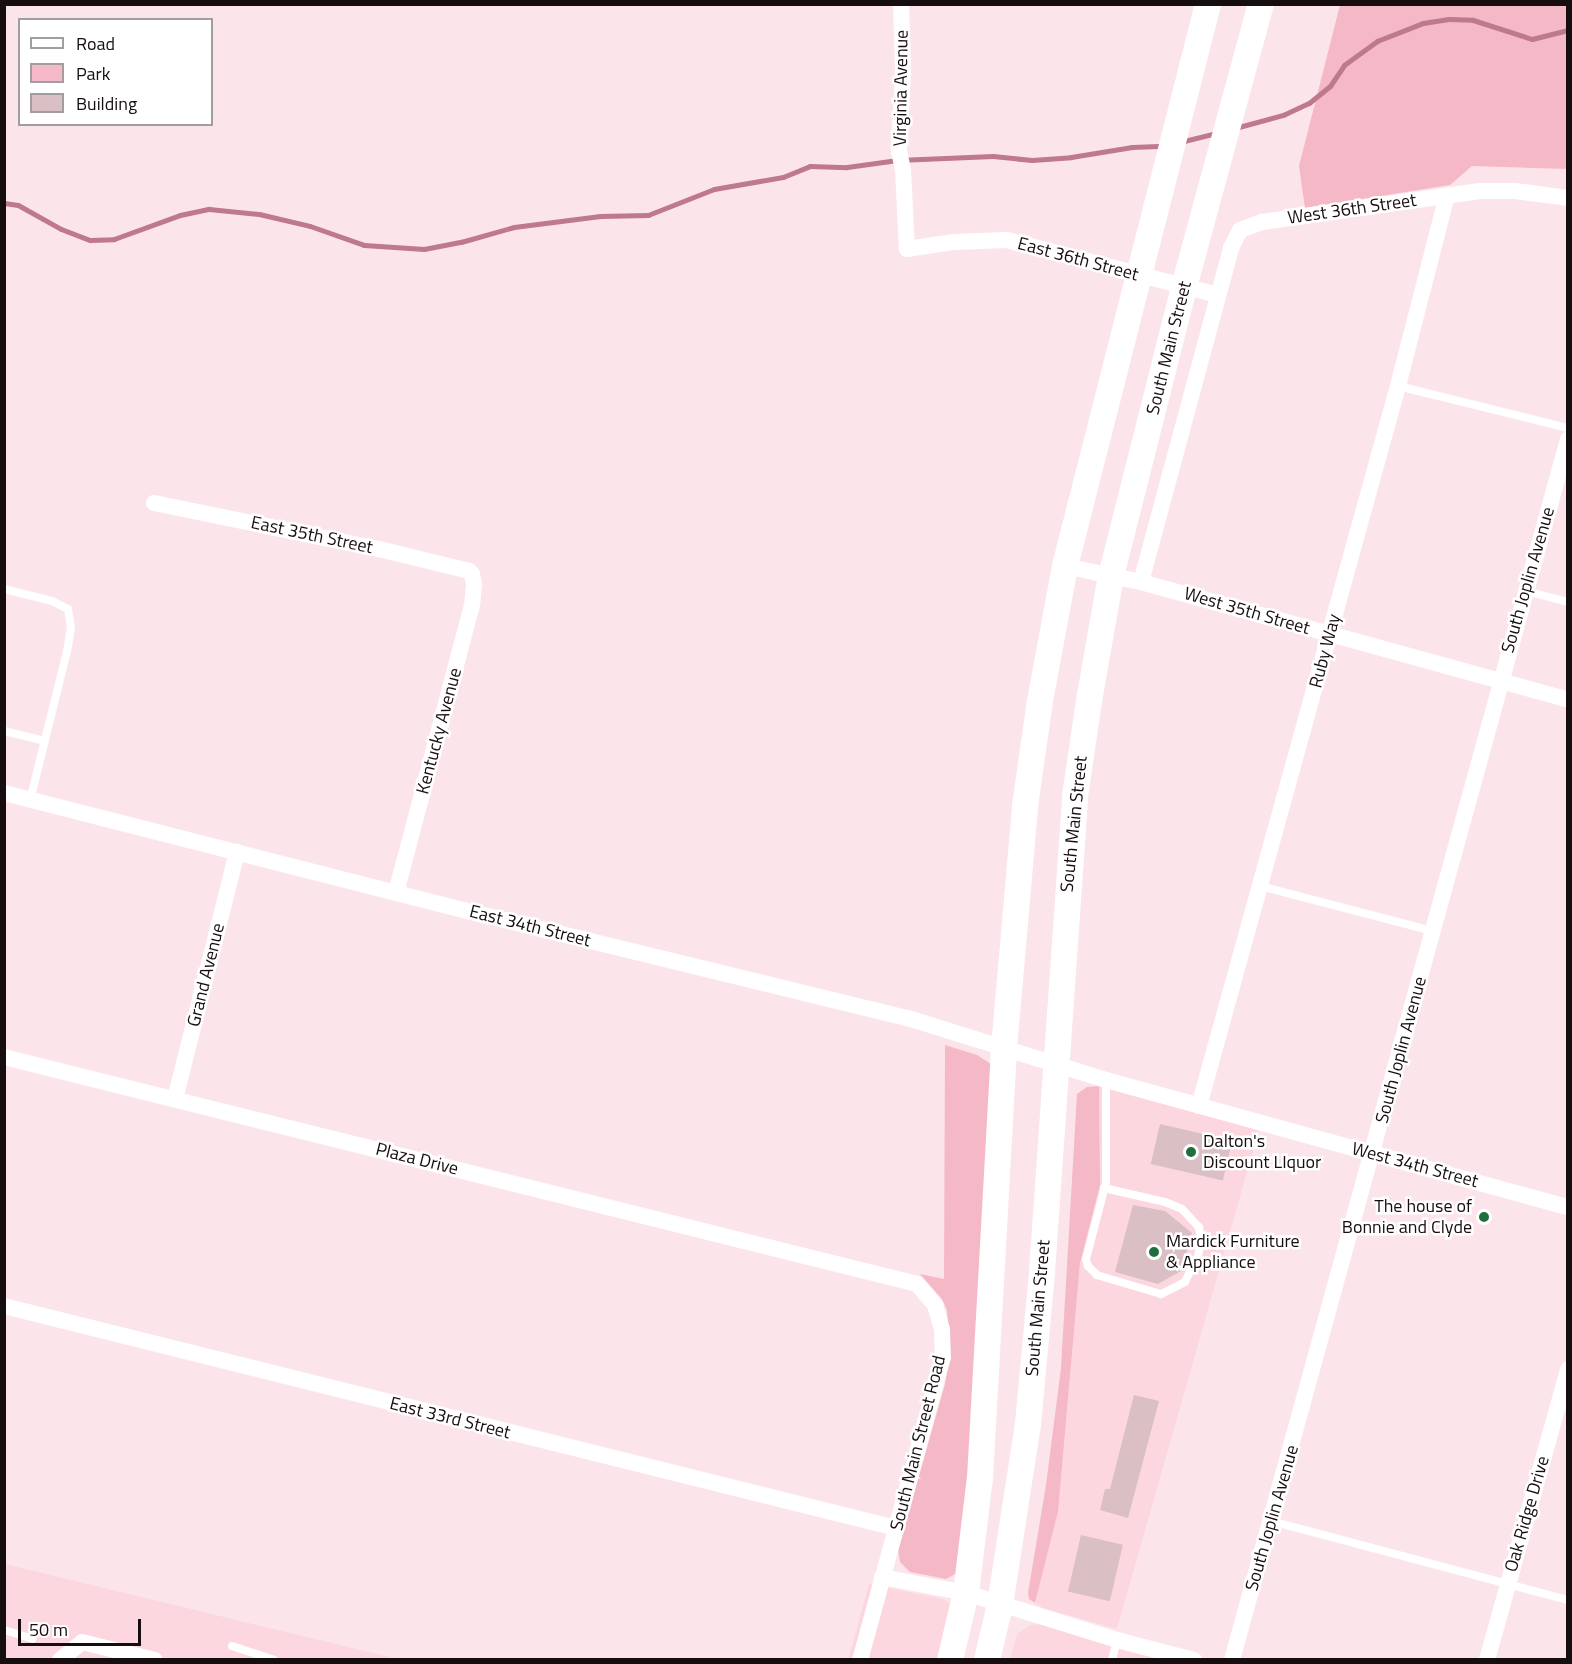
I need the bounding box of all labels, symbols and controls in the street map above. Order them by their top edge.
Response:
legend [18,18,213,126]
text: Road [76,30,115,57]
street label: Virginia Avenue [889,30,913,146]
text: Park [76,60,110,87]
text: Building [76,90,137,117]
street label: West 36th Street [1286,189,1418,229]
street label: East 36th Street [1015,233,1141,285]
street label: South Main Street [1142,279,1196,417]
street label: South Joplin Avenue [1497,504,1559,656]
street label: East 35th Street [249,512,375,558]
street label: West 35th Street [1182,583,1312,639]
street label: Ruby Way [1305,612,1345,690]
street label: Kentucky Avenue [412,665,466,797]
street label: South Main Street [1056,755,1092,893]
street label: East 34th Street [467,901,593,951]
street label: Grand Avenue [183,921,229,1029]
street label: South Joplin Avenue [1371,974,1431,1126]
place label: Dalton's Discount LIquor [1203,1131,1321,1174]
street label: Plaza Drive [373,1138,461,1180]
street label: West 34th Street [1349,1138,1481,1192]
marker: Dalton's Discount LIquor [1184,1145,1198,1159]
place label: The house of Bonnie and Clyde [1342,1196,1472,1238]
marker: The house of Bonnie and Clyde [1477,1210,1491,1224]
place label: Mardick Furniture & Appliance [1166,1231,1300,1274]
street label: South Main Street [1021,1239,1055,1377]
marker: Mardick Furniture & Appliance [1147,1245,1161,1259]
street label: South Main Street Road [886,1353,950,1533]
street label: East 33rd Street [387,1393,513,1443]
street label: South Joplin Avenue [1241,1442,1303,1594]
street label: Oak Ridge Drive [1500,1453,1554,1575]
scale bar [21,1607,144,1645]
text: 50 m [29,1616,68,1643]

